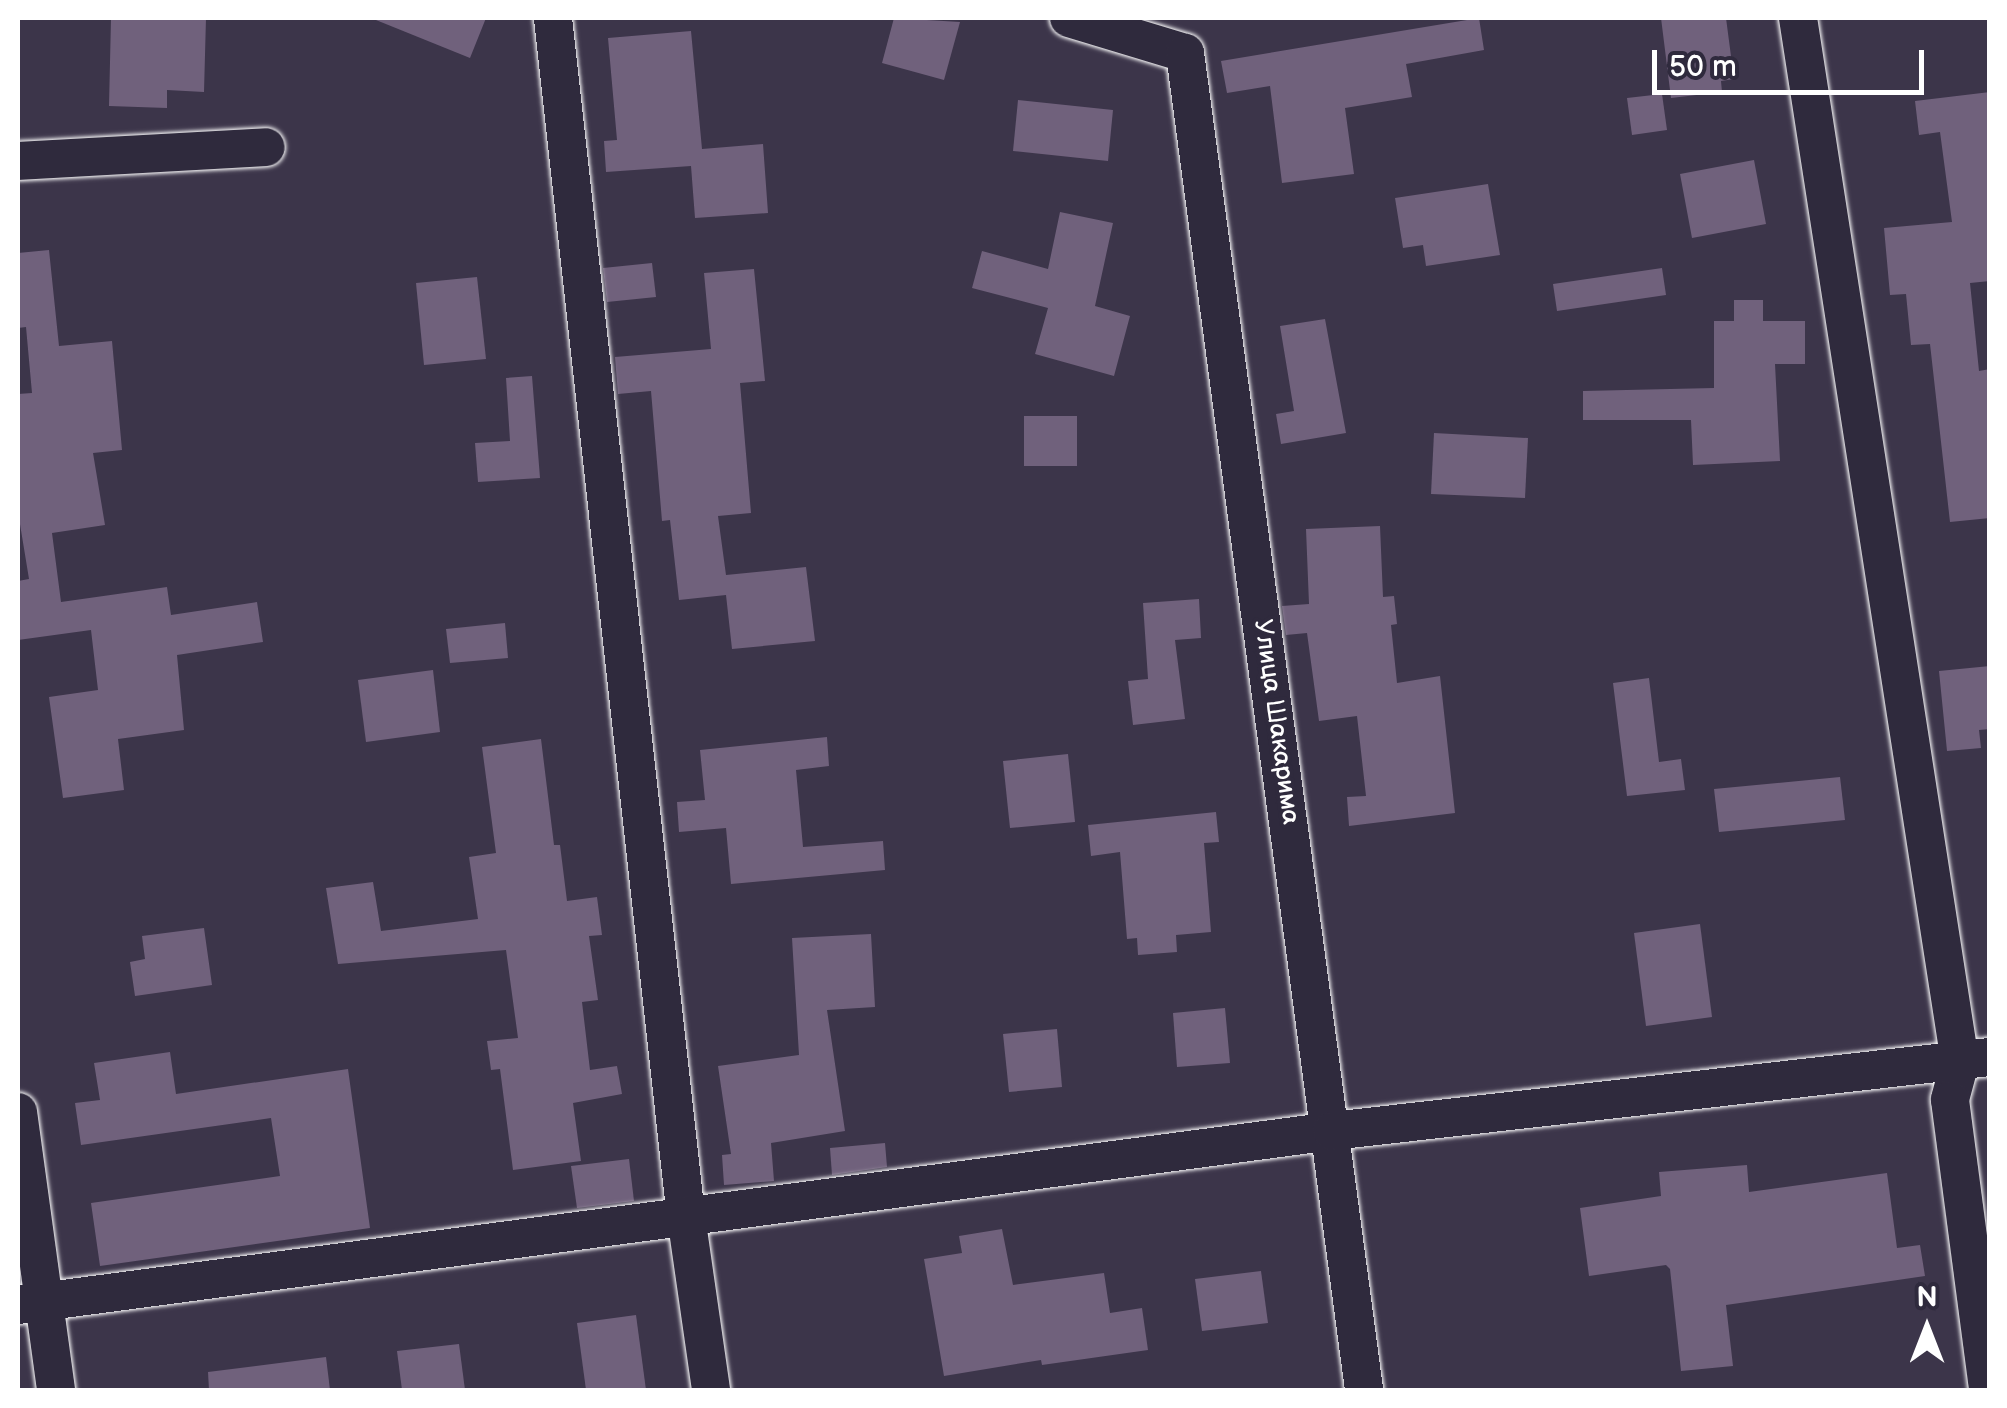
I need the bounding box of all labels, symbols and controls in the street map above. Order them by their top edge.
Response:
scale bar [1657,30,1930,92]
text: 50 m [1669,49,1737,85]
street label: Улица Шакарима [1247,618,1305,826]
north arrow [1877,1278,1977,1378]
text: N [1916,1281,1938,1314]

